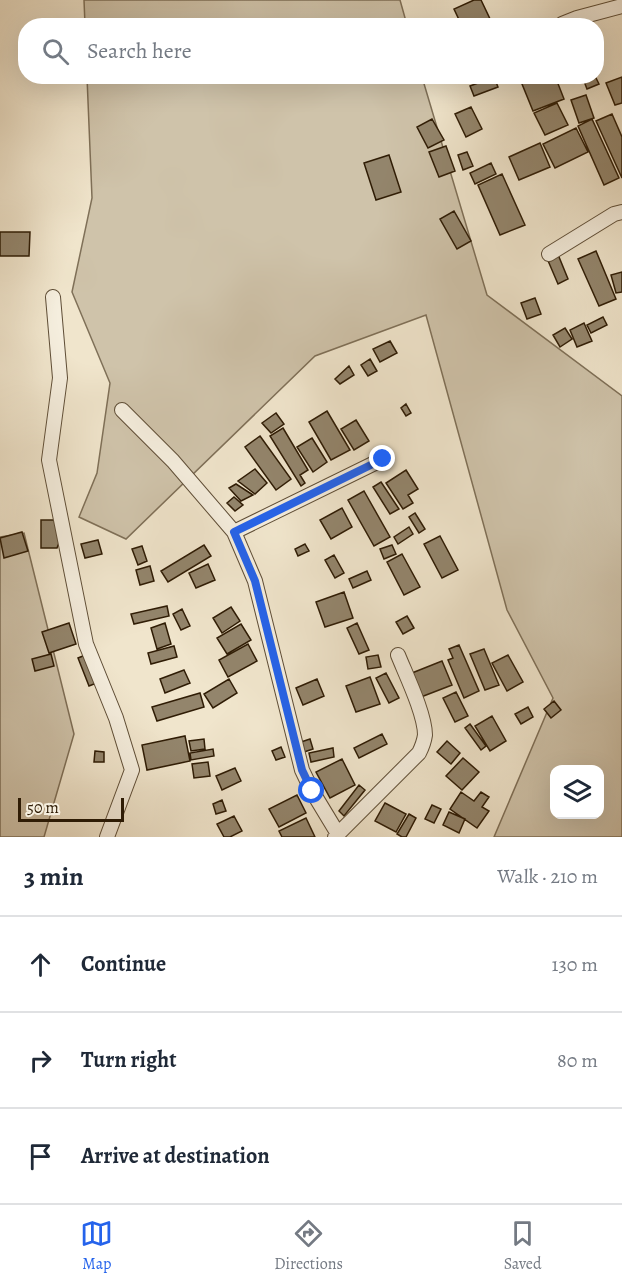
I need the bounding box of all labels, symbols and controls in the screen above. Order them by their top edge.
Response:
search box [18,18,604,84]
icon: search [39,35,72,68]
text: Search here [87,36,192,66]
route end [369,445,395,471]
map controls [550,765,604,819]
button: layers [550,765,604,819]
route start [298,777,324,803]
scale bar [18,795,124,822]
text: 50 m [27,797,59,819]
text: 3 min [24,859,84,894]
text: Walk · 210 m [497,863,598,890]
icon: ahead [24,948,57,981]
text: Continue [81,949,166,979]
text: 130 m [552,951,598,978]
icon: right [24,1044,57,1077]
text: Turn right [81,1045,177,1075]
text: 80 m [557,1047,598,1074]
icon: arrive [24,1140,57,1173]
text: Arrive at destination [81,1141,270,1171]
tab: Map [80,1217,113,1275]
tab: Directions [274,1217,343,1275]
tab: Saved [504,1217,542,1275]

